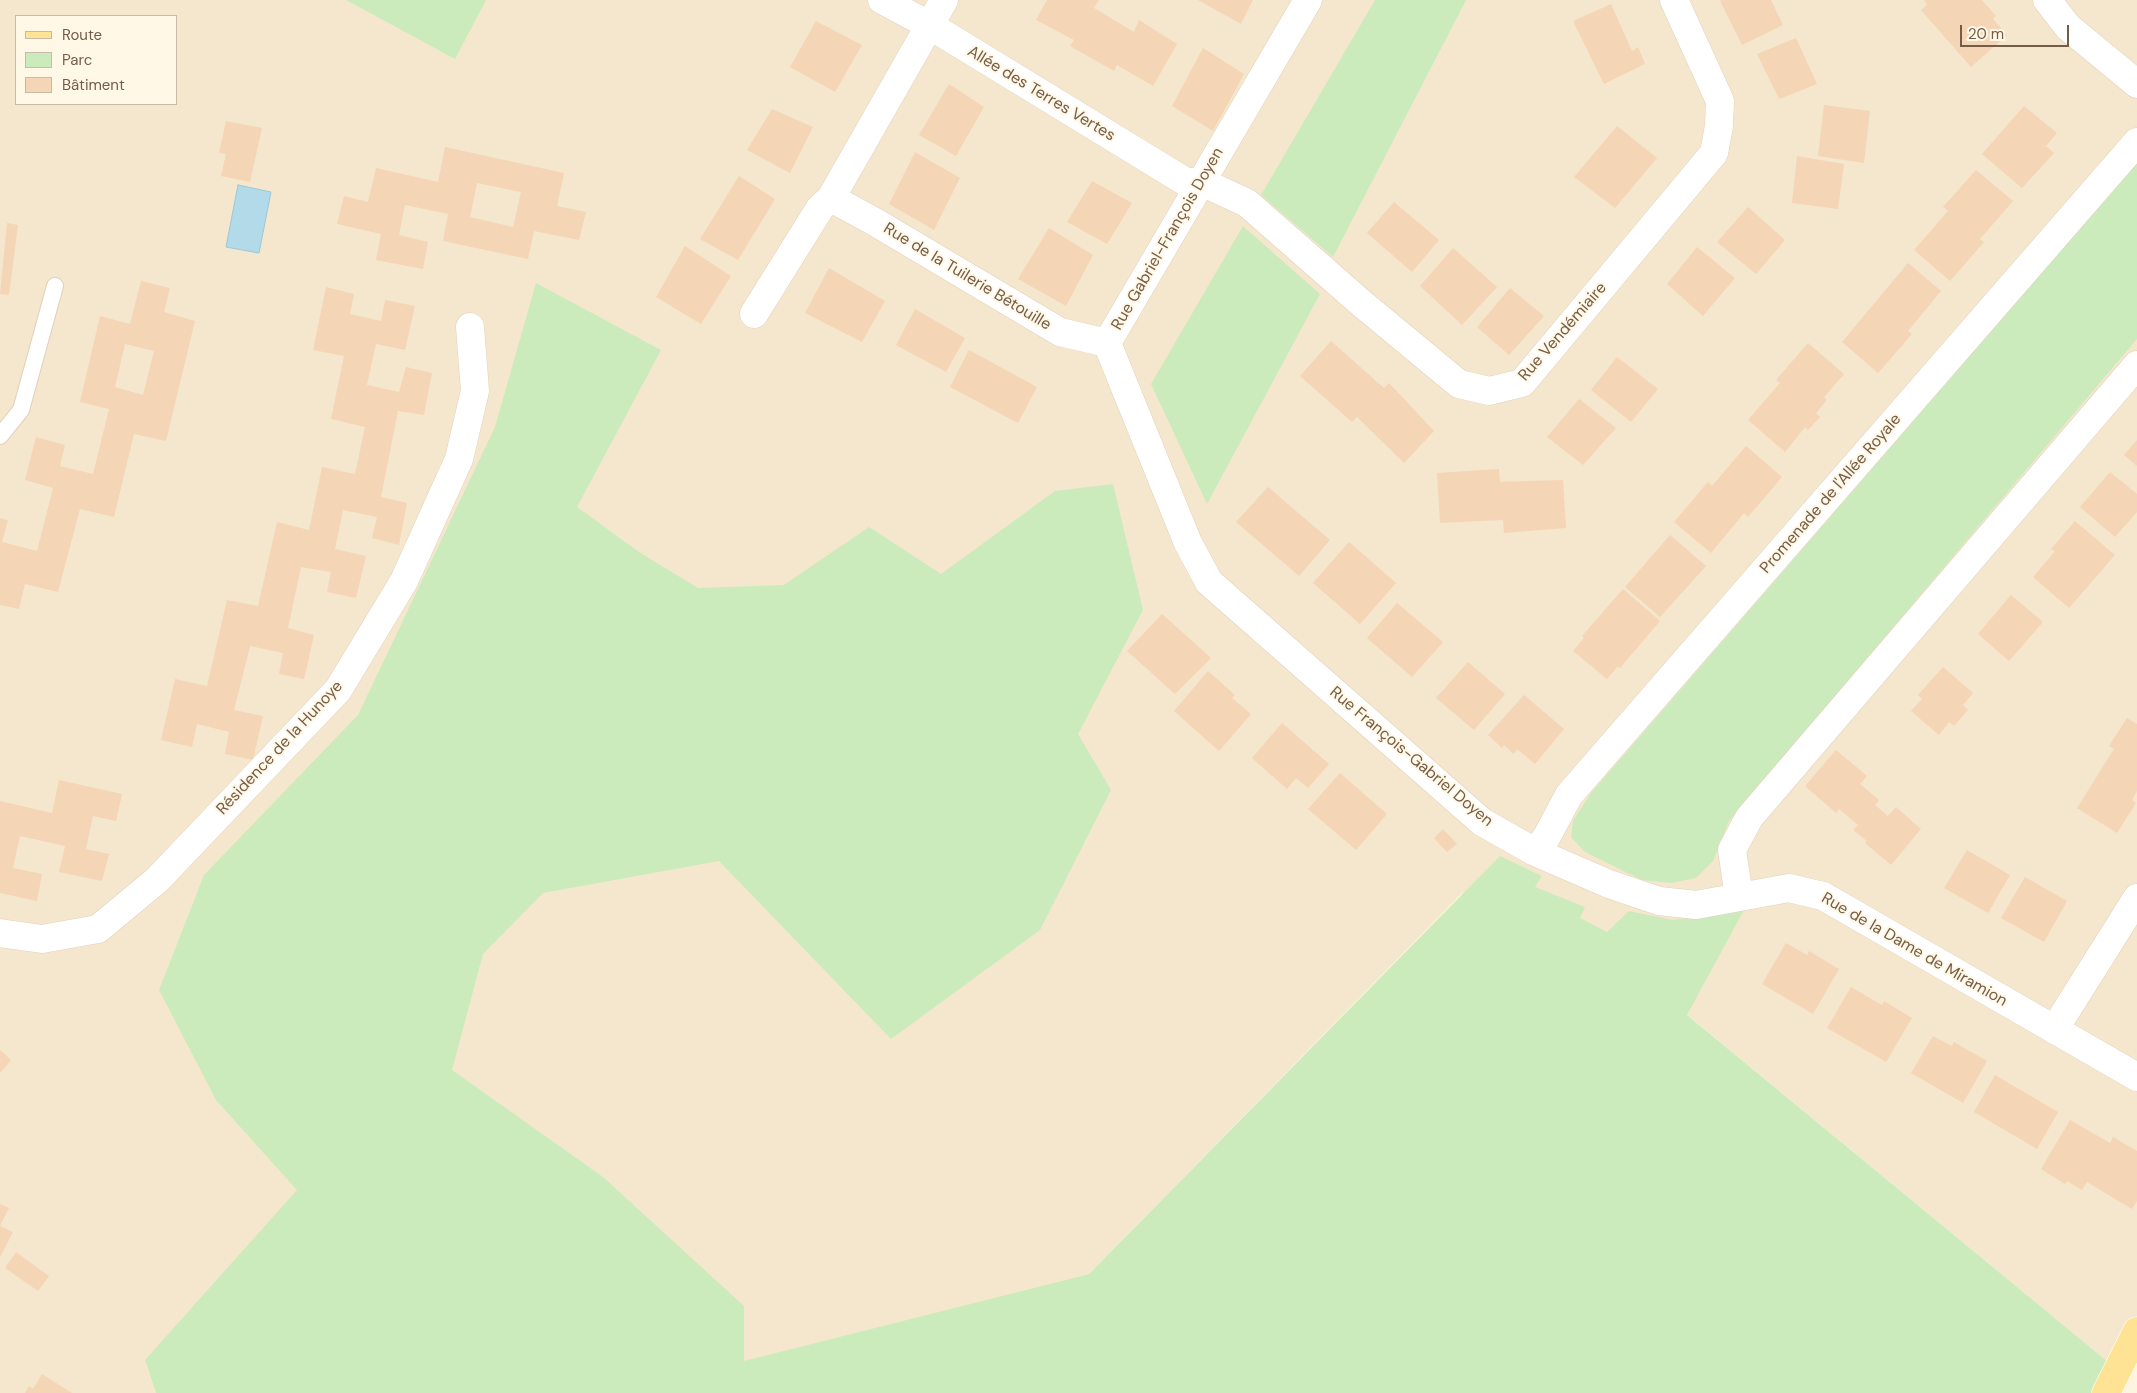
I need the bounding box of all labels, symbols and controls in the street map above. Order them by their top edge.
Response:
legend [15,15,178,105]
scale bar [1962,15,2071,47]
text: 20 m [1968,24,2004,44]
text: Route [62,25,102,45]
street label: Allée des Terres Vertes [964,42,1118,146]
text: Parc [62,50,92,70]
text: Bâtiment [62,75,125,95]
street label: Rue Gabriel-François Doyen [1108,144,1228,334]
street label: Rue de la Tuilerie Bétouille [880,219,1054,335]
street label: Rue Vendémiaire [1515,279,1611,385]
street label: Promenade de l'Allée Royale [1756,410,1906,578]
street label: Résidence de la Hunoye [213,677,347,819]
street label: Rue François-Gabriel Doyen [1325,683,1497,831]
street label: Rue de la Dame de Miramion [1818,889,2010,1011]

